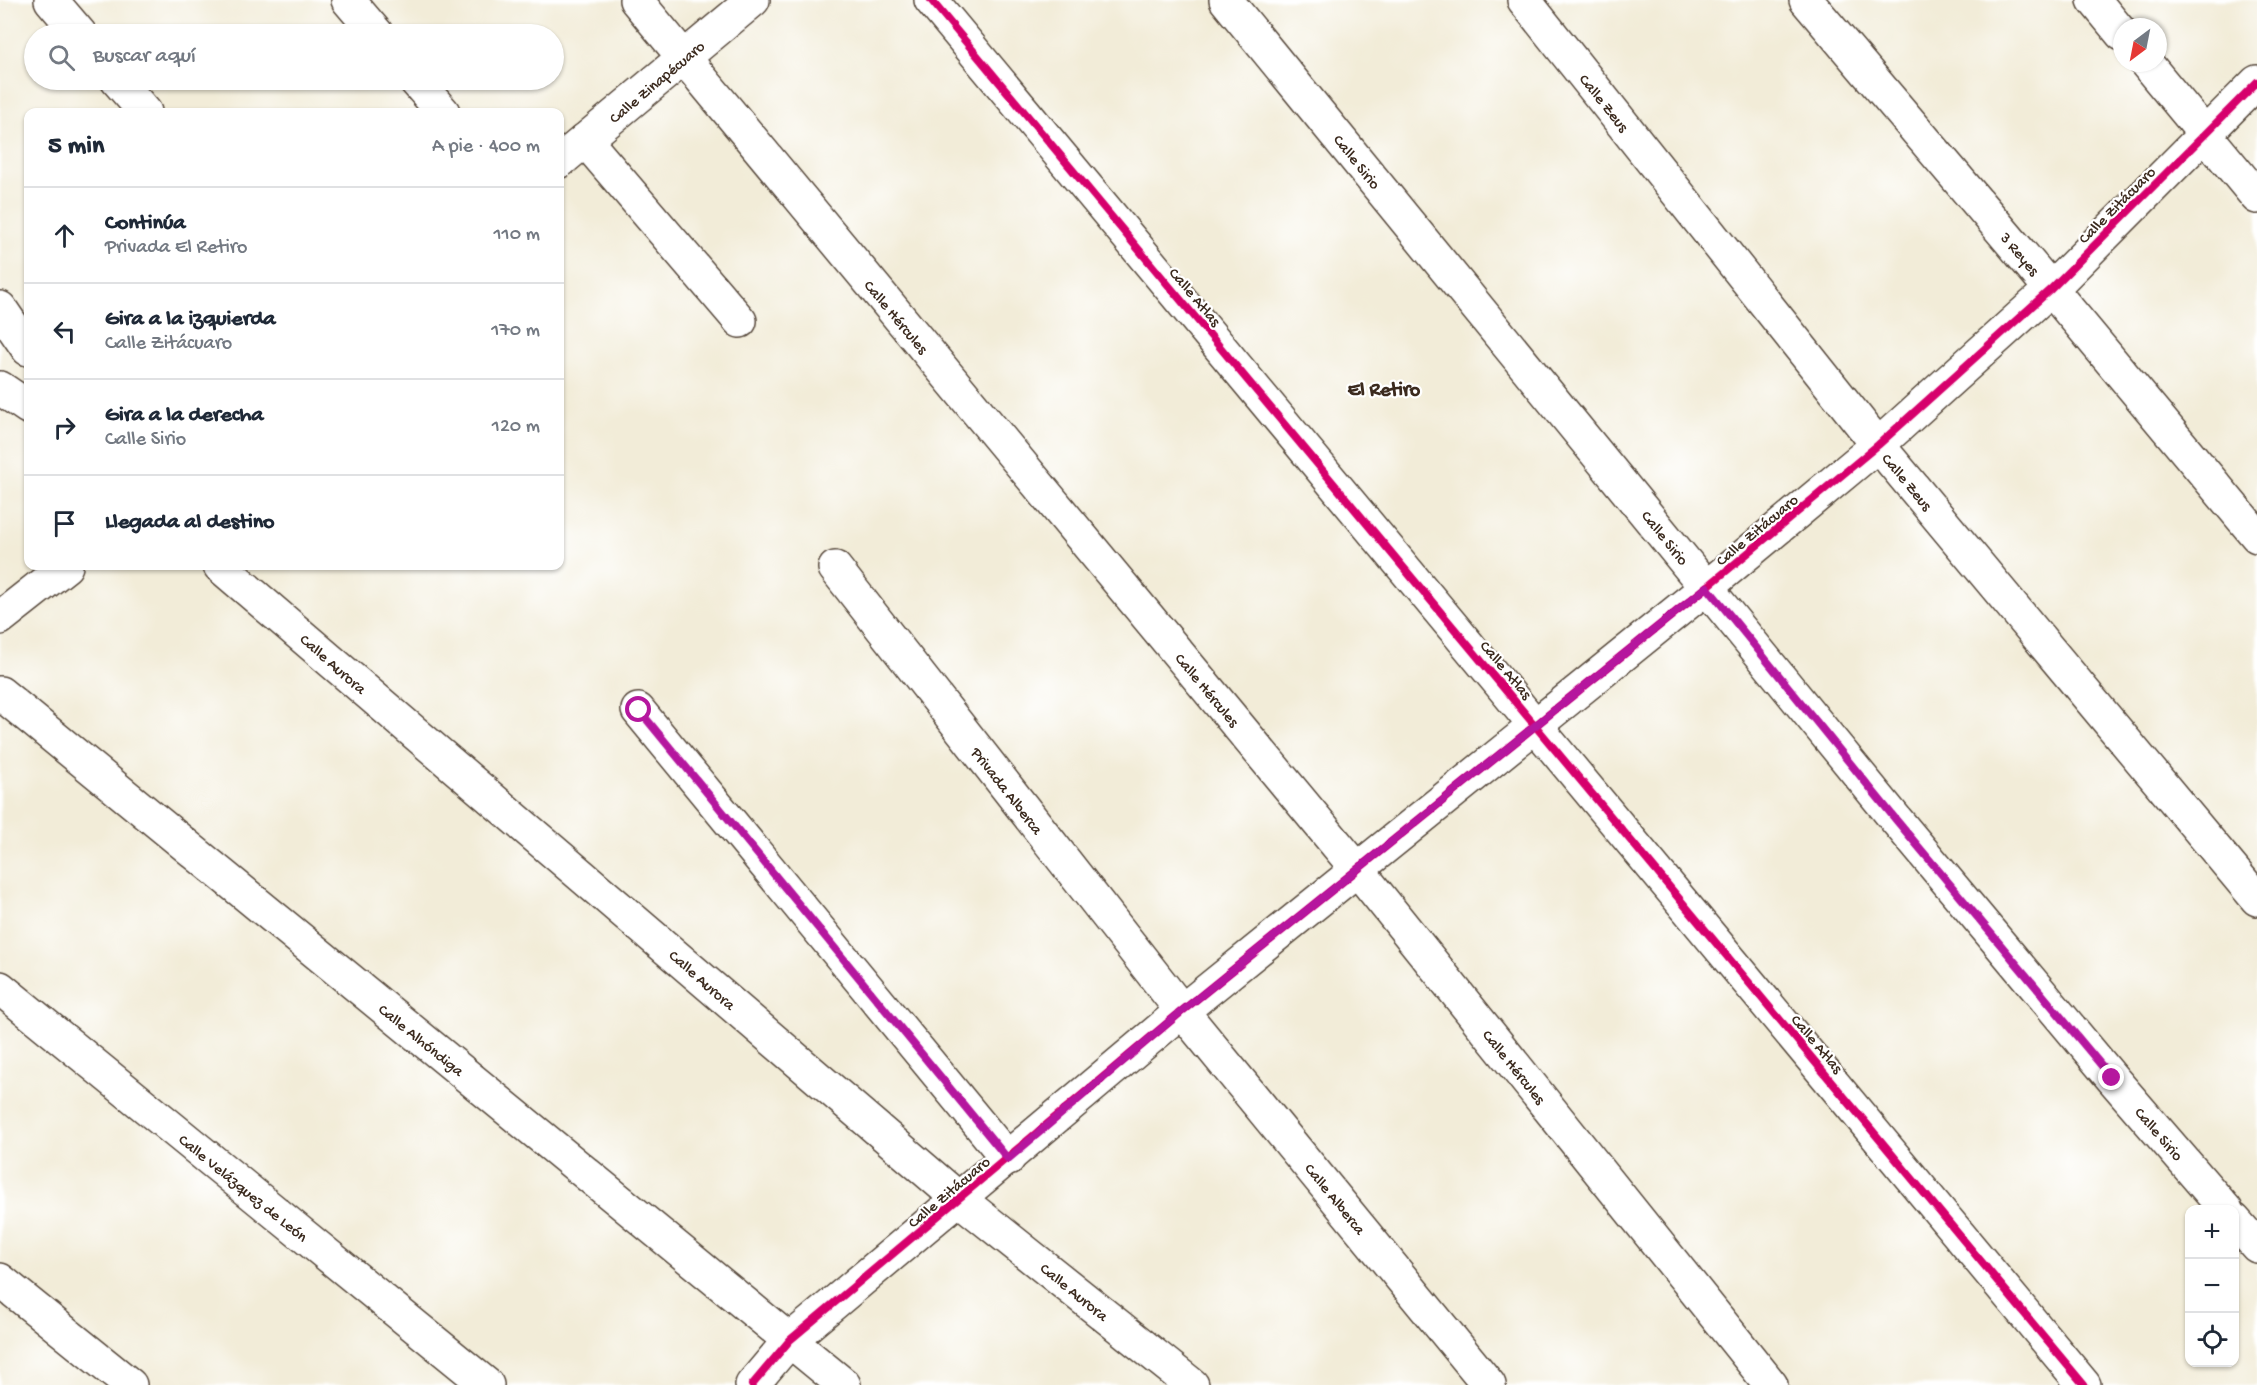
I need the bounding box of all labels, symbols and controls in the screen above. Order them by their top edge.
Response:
north arrow [2113,18,2167,72]
search box [24,24,564,90]
street label: Calle Zinapécuaro [607,38,710,129]
icon: search [45,41,78,74]
text: Buscar aquí [93,44,196,70]
street label: Calle Zeus [1573,72,1632,138]
text: 5 min [48,132,104,163]
street label: Calle Sirio [1327,132,1383,194]
text: A pie · 400 m [432,136,540,159]
street label: Calle Zitácuaro [2076,164,2161,249]
text: Continúa [105,211,186,237]
icon: ahead [48,219,81,252]
text: 110 m [494,224,540,247]
street label: 3 Reyes [1994,229,2043,282]
text: Privada El Retiro [105,237,247,260]
street label: Calle Atlas [1163,265,1224,332]
street label: Calle Hércules [858,278,931,360]
text: Gira a la izquierda [105,307,276,333]
icon: left [48,315,81,348]
text: 170 m [491,320,540,343]
text: Calle Zitácuaro [105,333,232,356]
district label: El Retiro [1348,380,1421,403]
text: Gira a la derecha [105,403,263,429]
icon: right [48,411,81,444]
text: 120 m [492,416,540,439]
text: Calle Sirio [105,429,186,452]
street label: Calle Zeus [1876,451,1935,517]
street label: Calle Zitácuaro [1713,492,1803,572]
icon: arrive [48,507,81,540]
street label: Calle Sirio [1635,508,1691,570]
text: Llegada al destino [105,510,275,536]
street label: Calle Aurora [294,632,370,700]
street label: Calle Atlas [1474,638,1535,705]
street label: Calle Hércules [1169,651,1242,733]
route start [625,696,651,722]
street label: Privada Alberca [965,744,1046,840]
street label: Calle Aurora [663,948,739,1016]
street label: Calle Alhóndiga [373,1001,467,1083]
street label: Calle Atlas [1785,1012,1846,1079]
street label: Calle Hércules [1476,1027,1549,1110]
route end [2098,1064,2124,1090]
street label: Calle Sirio [2129,1105,2186,1166]
street label: Calle Velázquez de León [173,1132,311,1248]
street label: Calle Zitácuaro [905,1154,995,1234]
street label: Calle Alberca [1299,1161,1369,1241]
map controls [2185,1205,2239,1367]
button: + [2185,1205,2239,1259]
button: − [2185,1259,2239,1313]
street label: Calle Aurora [1035,1261,1112,1328]
button: locate [2185,1313,2239,1367]

